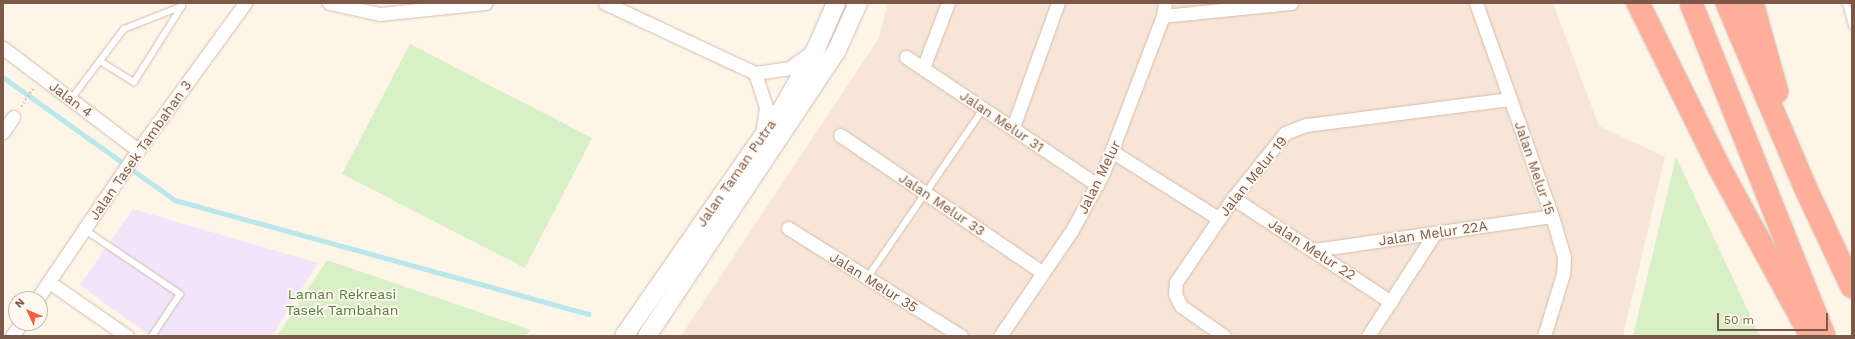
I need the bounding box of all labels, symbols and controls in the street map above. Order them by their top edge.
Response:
street label: Jalan 4 [46,77,96,121]
street label: Jalan Tasek Tambahan 3 [85,77,195,223]
street label: Jalan Melur 31 [957,87,1047,155]
street label: Jalan Taman Putra [693,116,779,230]
street label: Jalan Melur 15 [1511,119,1559,217]
street label: Jalan Melur 19 [1215,132,1291,220]
street label: Jalan Melur [1074,137,1124,217]
street label: Jalan Melur 33 [895,169,989,239]
street label: Jalan Melur 22 [1265,214,1359,284]
street label: Jalan Melur 22A [1377,217,1489,249]
street label: Jalan Melur 35 [827,248,921,316]
park label: Laman Rekreasi Tasek Tambahan [285,286,399,318]
north arrow [8,291,48,331]
text: N [12,296,27,310]
scale bar [1719,305,1830,331]
text: 50 m [1724,313,1754,327]

